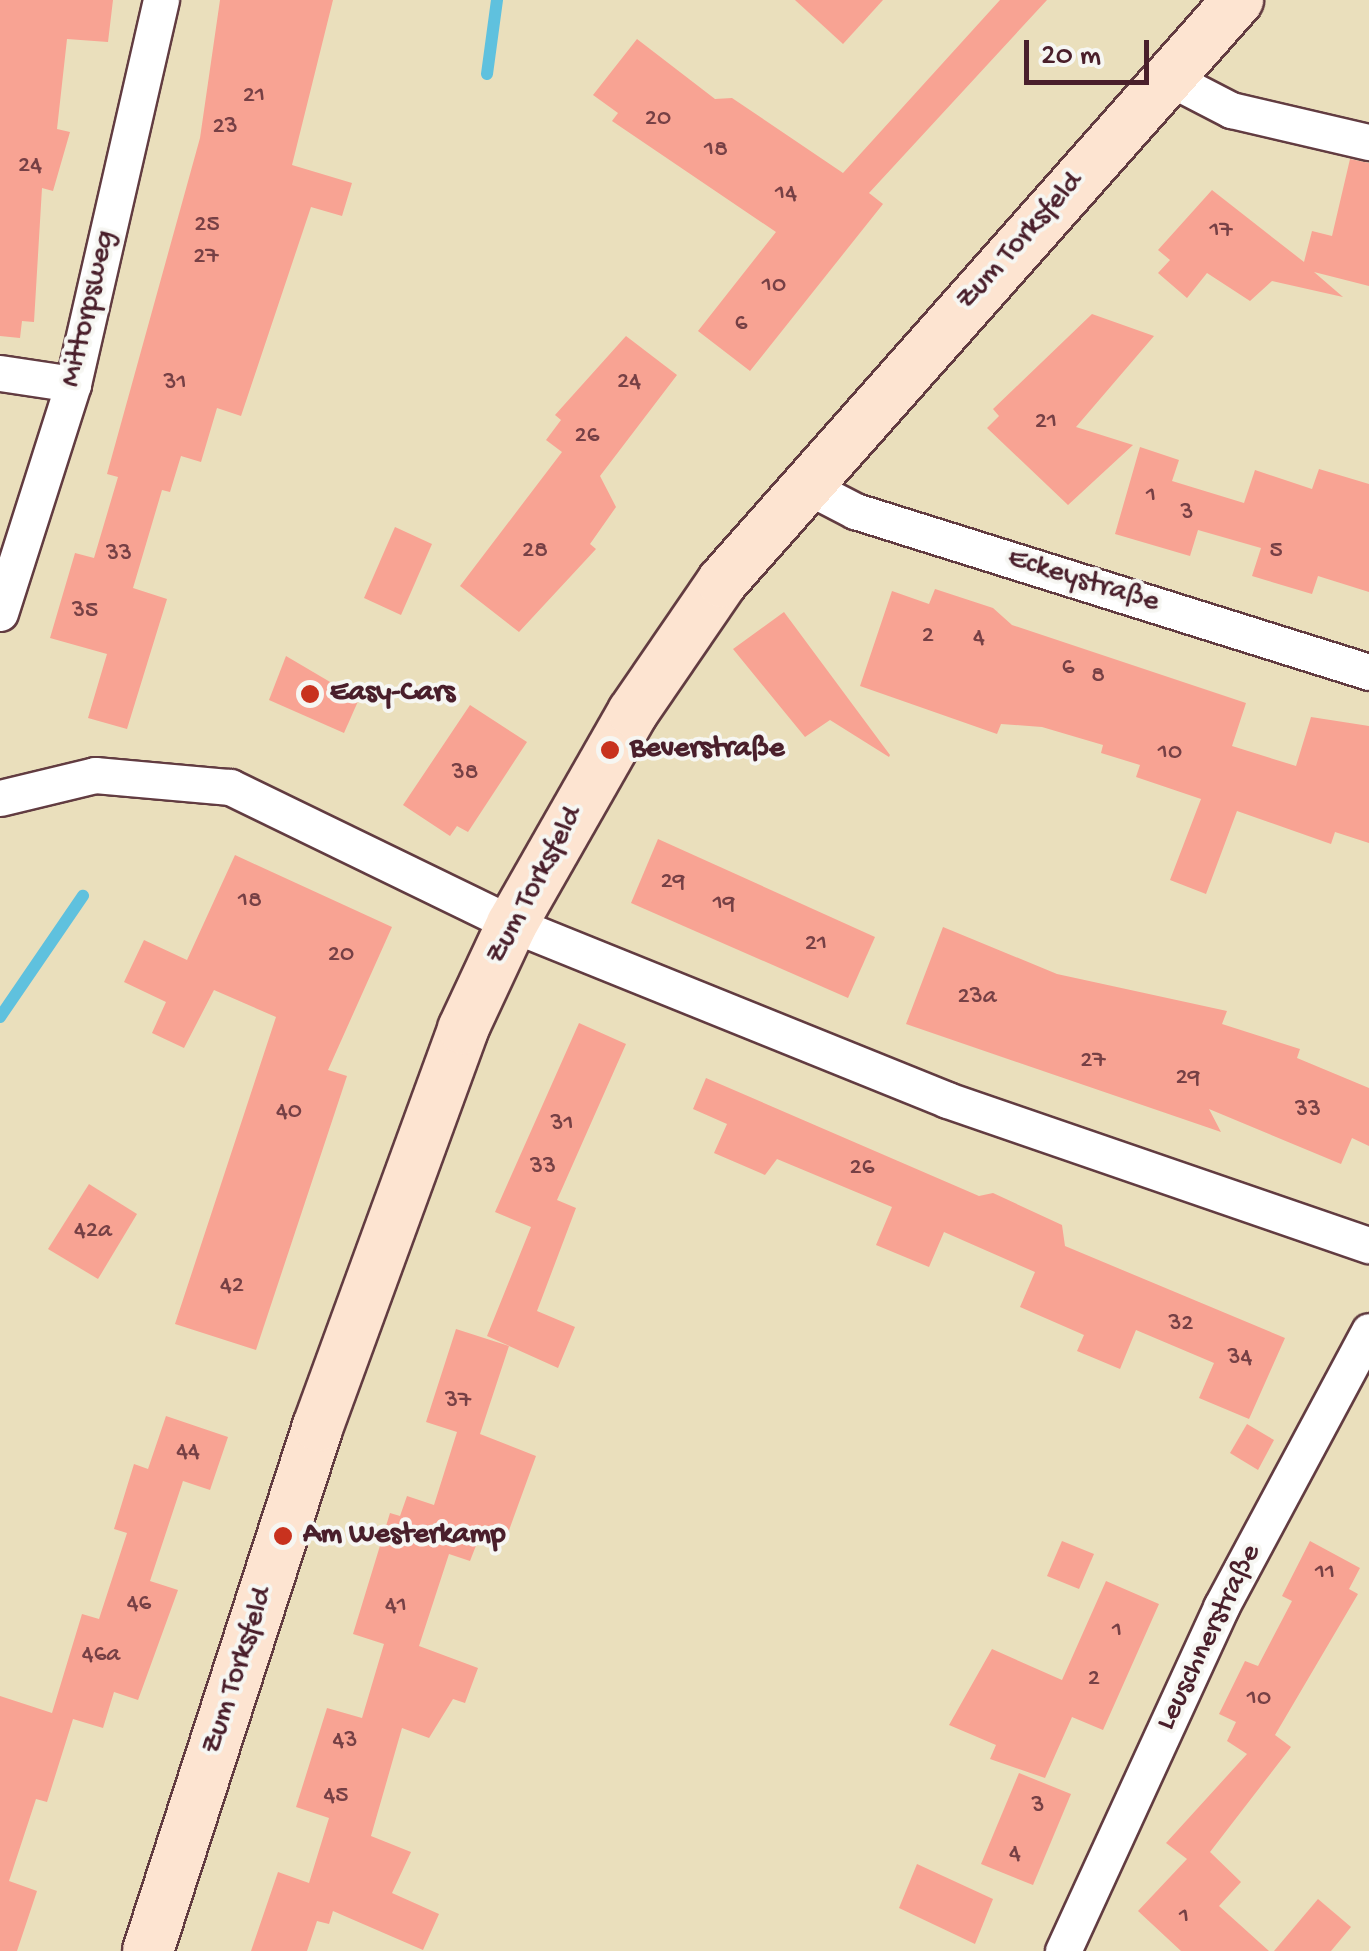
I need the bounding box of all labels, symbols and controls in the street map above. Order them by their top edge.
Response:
scale bar [1029,20,1154,82]
text: 20 m [1041,40,1101,75]
house number: 21 [243,82,265,112]
house number: 20 [645,105,671,135]
house number: 23 [212,113,238,143]
house number: 18 [704,136,728,166]
house number: 24 [18,152,42,182]
street label: Zum Torksfeld [950,166,1092,318]
house number: 14 [775,180,797,210]
house number: 25 [194,211,220,241]
house number: 17 [1209,217,1233,247]
street label: Mittorpsweg [55,227,125,391]
house number: 27 [193,243,219,273]
house number: 10 [762,272,786,302]
house number: 6 [735,310,747,340]
house number: 24 [617,368,641,398]
house number: 31 [163,369,187,399]
house number: 21 [1035,408,1057,438]
house number: 26 [575,422,599,452]
house number: 1 [1146,482,1156,512]
house number: 3 [1181,499,1193,529]
house number: 28 [522,537,548,567]
house number: 5 [1269,537,1283,567]
house number: 33 [106,540,132,570]
street label: Eckeystraße [1003,542,1163,622]
house number: 35 [72,597,98,627]
house number: 2 [922,622,934,652]
house number: 4 [973,624,985,654]
house number: 6 [1062,654,1074,684]
house number: 8 [1091,662,1105,692]
place label: Easy-Cars [330,676,455,712]
marker: Easy-Cars [299,683,321,705]
place label: Beverstraße [630,732,784,768]
marker: Beverstraße [599,739,621,761]
house number: 10 [1158,739,1182,769]
house number: 38 [452,759,478,789]
street label: Zum Torksfeld [480,801,592,971]
house number: 29 [661,868,685,898]
house number: 18 [238,887,262,917]
house number: 19 [713,890,735,920]
house number: 21 [805,930,827,960]
house number: 20 [328,941,354,971]
house number: 23a [957,983,997,1013]
house number: 27 [1080,1047,1106,1077]
house number: 29 [1176,1064,1200,1094]
house number: 33 [1295,1096,1321,1126]
house number: 40 [276,1098,302,1128]
house number: 31 [550,1110,574,1140]
house number: 33 [530,1153,556,1183]
house number: 26 [850,1154,874,1184]
house number: 42a [74,1217,112,1247]
house number: 42 [220,1272,244,1302]
house number: 32 [1168,1310,1194,1340]
house number: 34 [1228,1344,1252,1374]
house number: 37 [445,1387,471,1417]
house number: 44 [176,1438,200,1468]
place label: Am Westerkamp [303,1518,506,1554]
marker: Am Westerkamp [272,1525,294,1547]
street label: Leuschnerstraße [1149,1539,1271,1737]
house number: 11 [1315,1559,1335,1589]
street label: Zum Torksfeld [195,1583,283,1759]
house number: 46 [127,1590,151,1620]
house number: 41 [385,1592,407,1622]
house number: 1 [1112,1617,1122,1647]
house number: 46a [82,1641,120,1671]
house number: 2 [1088,1665,1100,1695]
house number: 10 [1247,1685,1271,1715]
house number: 43 [333,1727,357,1757]
house number: 45 [324,1782,348,1812]
house number: 3 [1032,1792,1044,1822]
house number: 4 [1009,1840,1021,1870]
house number: 1 [1179,1903,1189,1933]

